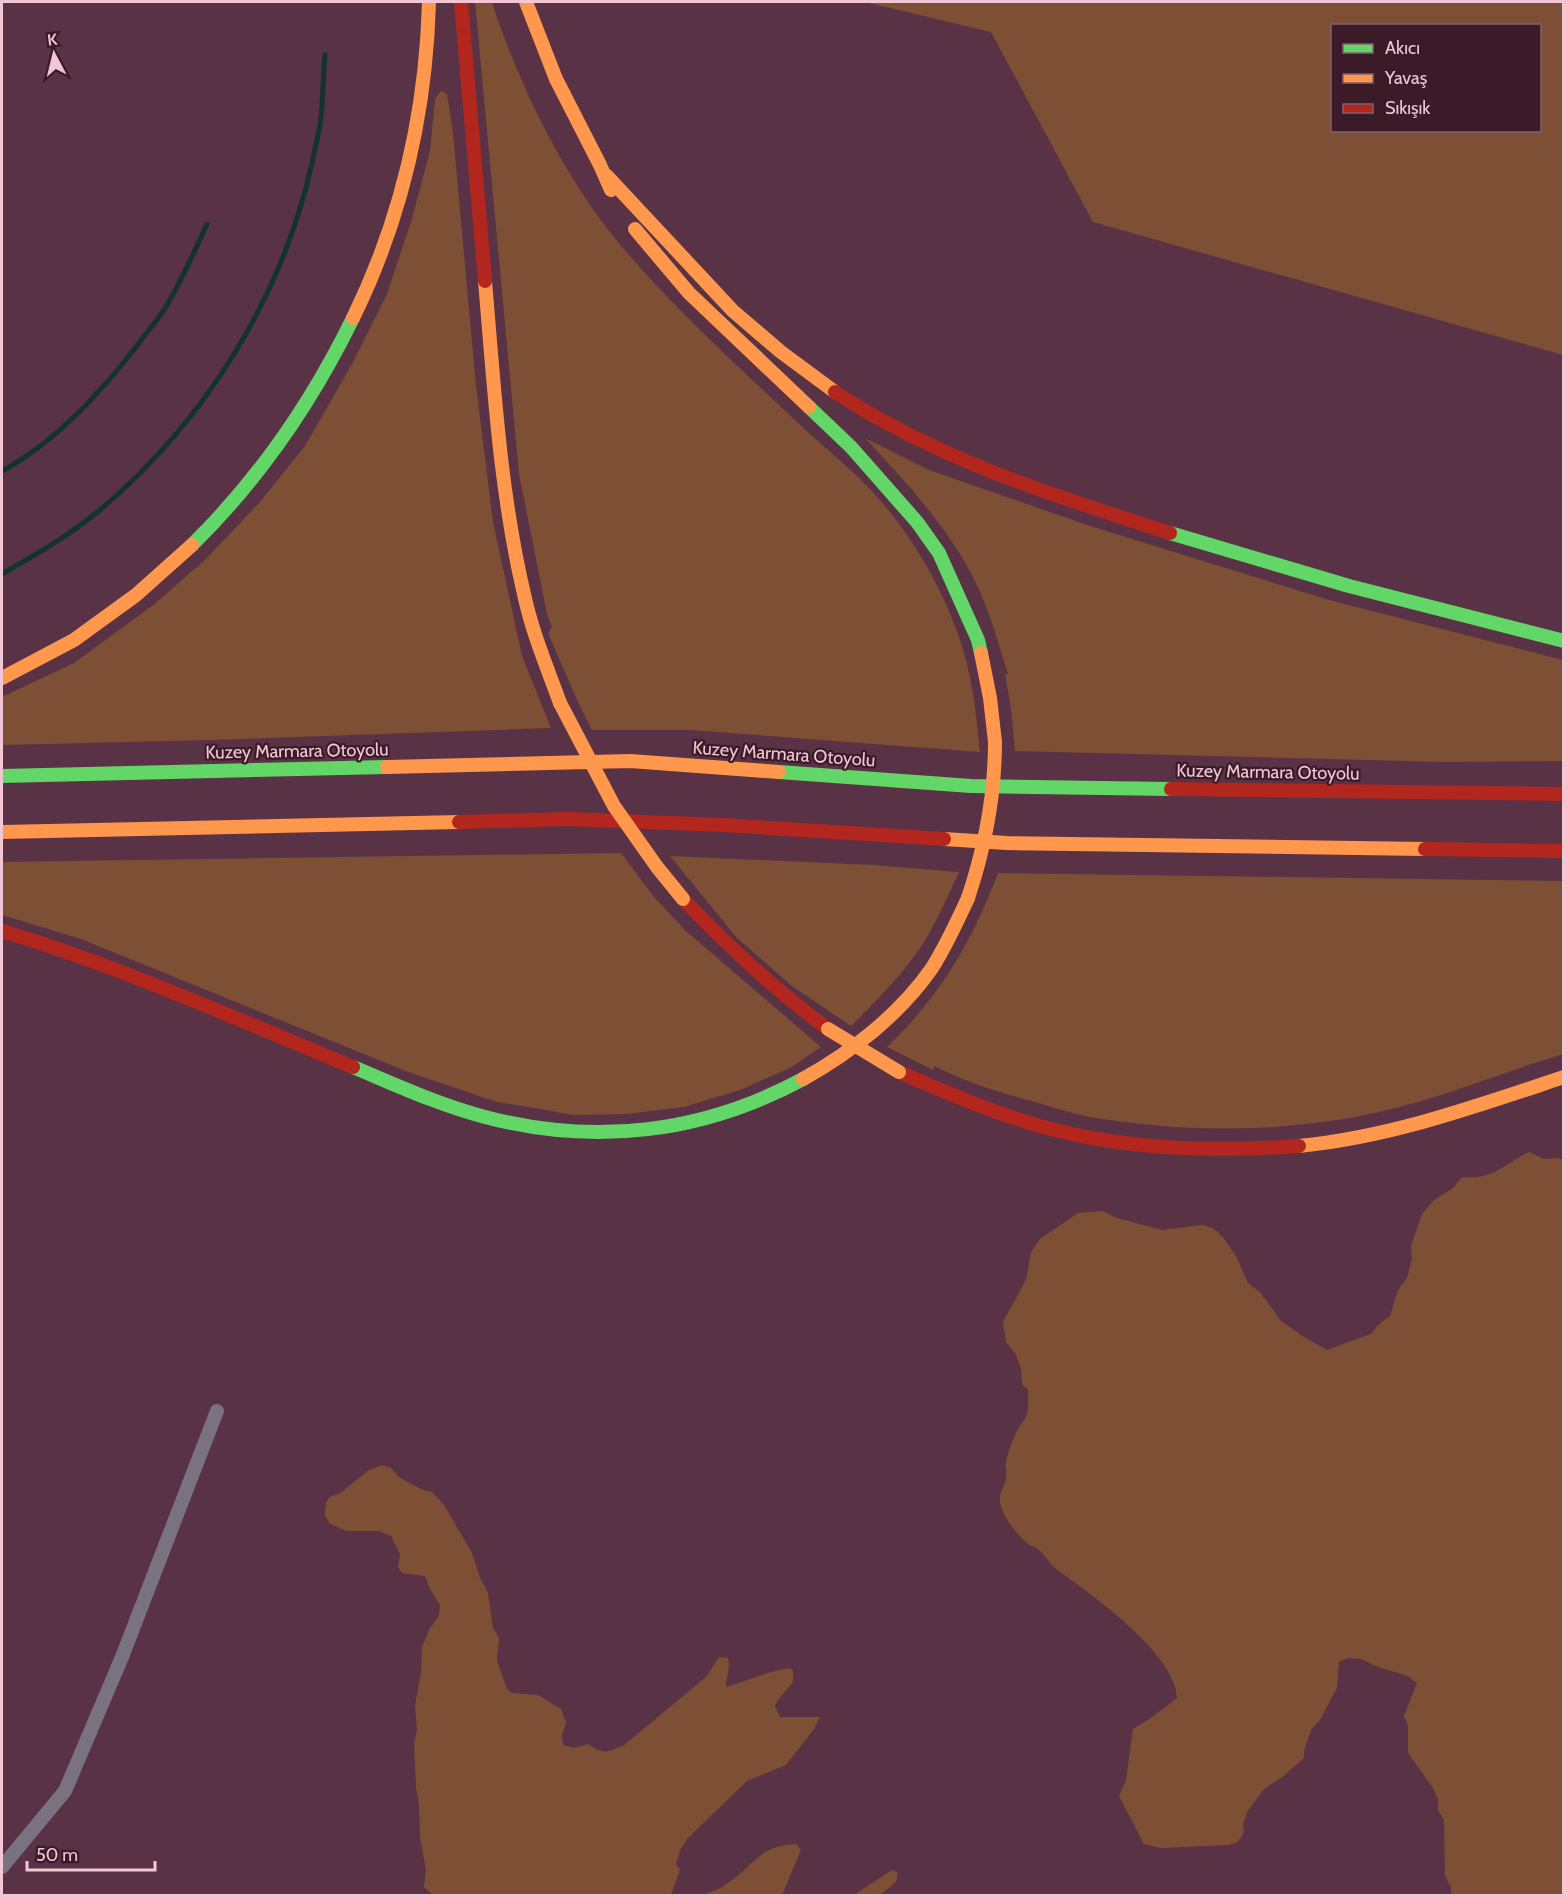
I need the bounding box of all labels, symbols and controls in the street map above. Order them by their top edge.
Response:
north arrow [24,24,84,84]
legend [1331,24,1541,132]
text: K [46,30,58,50]
text: Akıcı [1385,37,1420,59]
text: Yavaş [1384,67,1427,89]
text: Sıkışık [1385,97,1431,119]
street label: Kuzey Marmara Otoyolu [692,737,876,771]
street label: Kuzey Marmara Otoyolu [205,738,389,764]
street label: Kuzey Marmara Otoyolu [1176,759,1360,785]
scale bar [27,1834,154,1872]
text: 50 m [36,1844,78,1866]

